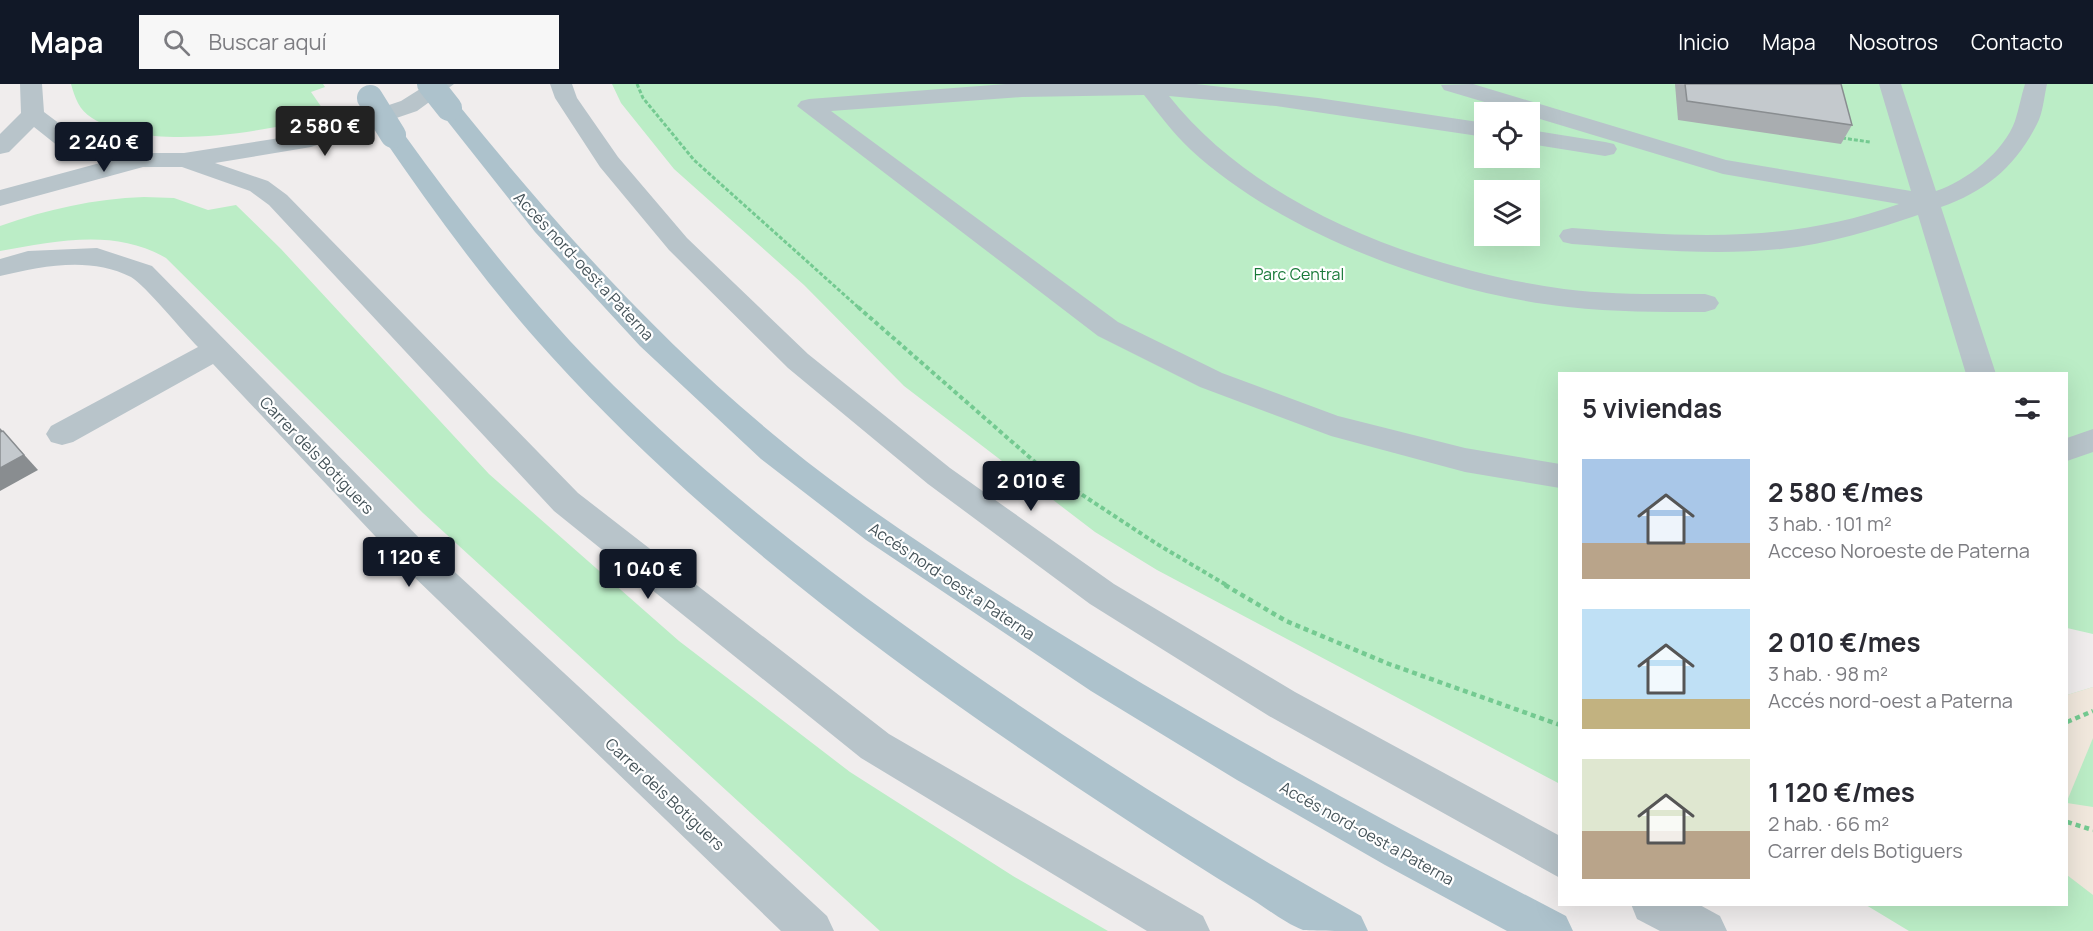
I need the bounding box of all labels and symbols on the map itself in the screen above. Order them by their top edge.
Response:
pin: 2 580 € [270,106,380,157]
pin: 2 240 € [49,122,159,173]
street label: Accés nord-oest a Paterna [509,187,659,345]
park label: Parc Central [1254,263,1344,285]
street label: Carrer dels Botiguers [255,391,379,519]
pin: 2 010 € [976,461,1086,512]
street label: Accés nord-oest a Paterna [865,517,1039,645]
pin: 1 120 € [354,537,464,588]
pin: 1 040 € [593,549,703,600]
street label: Carrer dels Botiguers [601,733,729,855]
street label: Accés nord-oest a Paterna [1276,776,1458,890]

